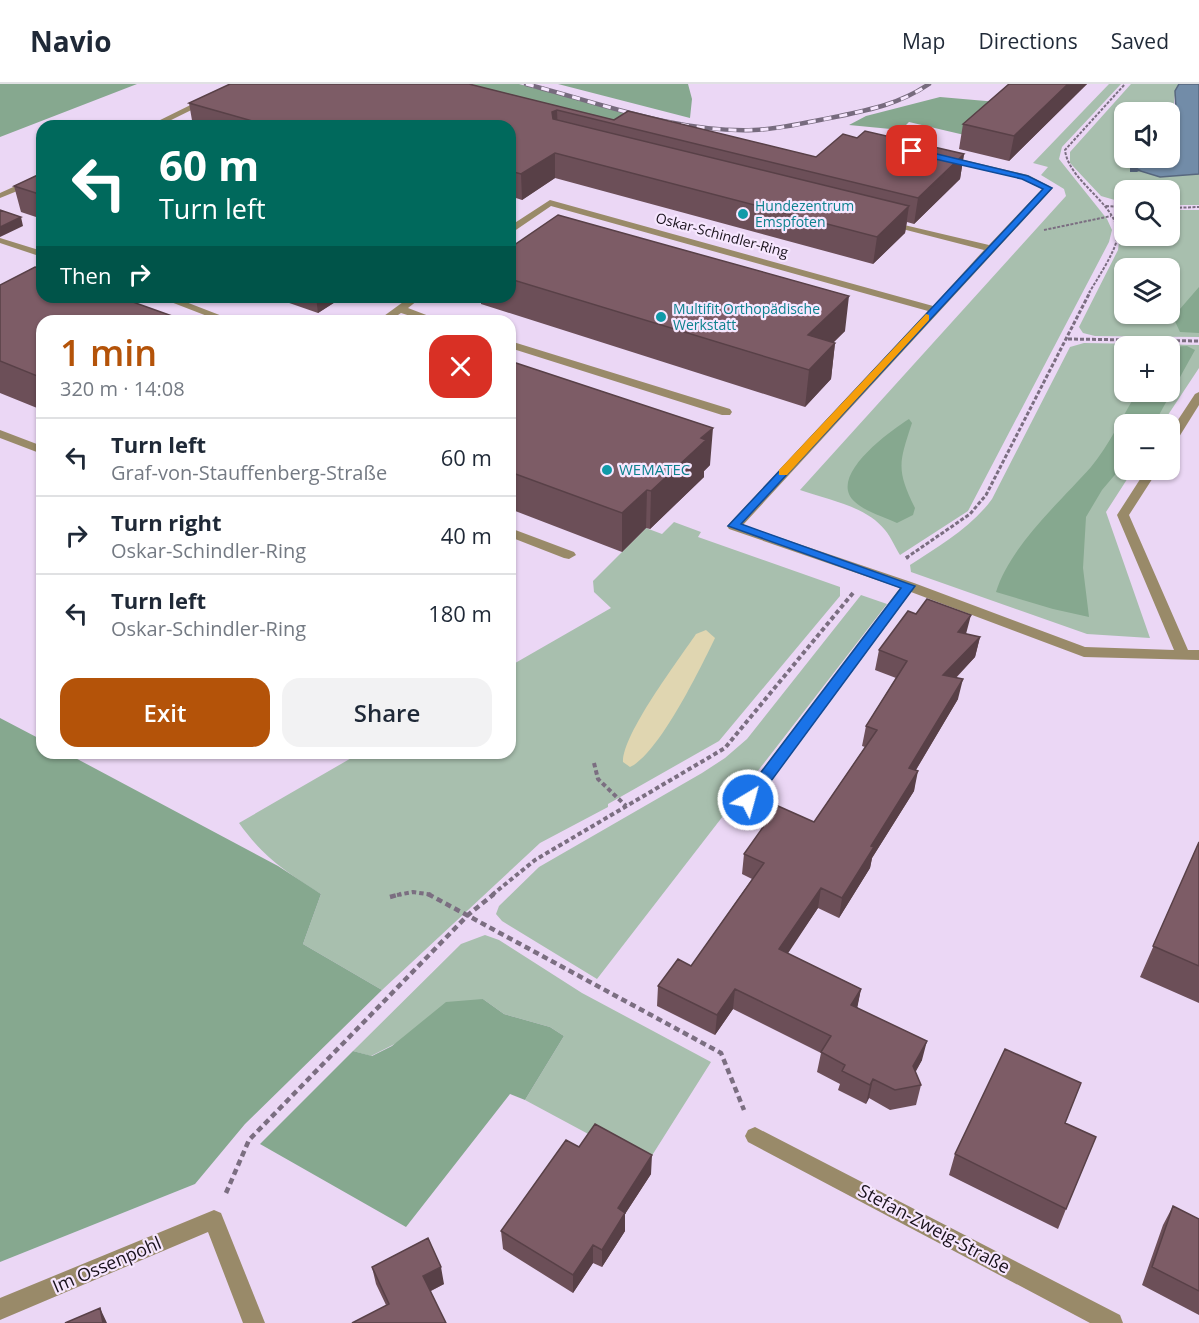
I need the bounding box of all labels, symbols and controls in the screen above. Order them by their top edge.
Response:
text: Navio [30,22,111,60]
text: Map [902,27,945,55]
text: Directions [978,27,1078,55]
text: Saved [1111,27,1169,55]
map controls [1114,102,1180,480]
button: sound [1114,102,1180,168]
pin [886,125,937,176]
icon: arrive [895,134,928,167]
text: 60 m [159,136,259,193]
icon: left [60,144,138,222]
button: search [1114,180,1180,246]
text: Turn left [159,190,266,227]
place label: Hundezentrum Emspfoten [755,196,854,231]
marker: Hundezentrum Emspfoten [736,207,750,221]
street label: Oskar-Schindler-Ring [654,208,791,261]
icon: right [123,258,156,291]
button: layers [1114,258,1180,324]
text: Then [60,260,111,290]
place label: Multifit Orthopädische Werkstatt [673,299,820,334]
marker: Multifit Orthopädische Werkstatt [654,310,668,324]
text: 1 min [60,328,157,377]
button: close [429,335,492,398]
button: + [1114,336,1180,402]
text: 320 m · 14:08 [60,375,185,402]
button: − [1114,414,1180,480]
text: Turn left [111,429,206,459]
icon: left [60,441,93,474]
text: 60 m [441,442,492,472]
text: Graf-von-Stauffenberg-Straße [111,459,387,486]
place label: WEMATEC [619,459,690,479]
marker: WEMATEC [600,463,614,477]
text: Turn right [111,507,222,537]
icon: right [60,519,93,552]
text: 40 m [441,520,492,550]
text: Oskar-Schindler-Ring [111,537,306,564]
text: Turn left [111,585,206,615]
icon: left [60,597,93,630]
text: 180 m [428,598,492,628]
text: Oskar-Schindler-Ring [111,615,306,642]
button: Exit [60,678,270,747]
button: Share [282,678,492,747]
position arrow [716,768,780,832]
street label: Stefan-Zweig-Straße [854,1178,1015,1278]
street label: Im Ossenpohl [48,1230,165,1298]

